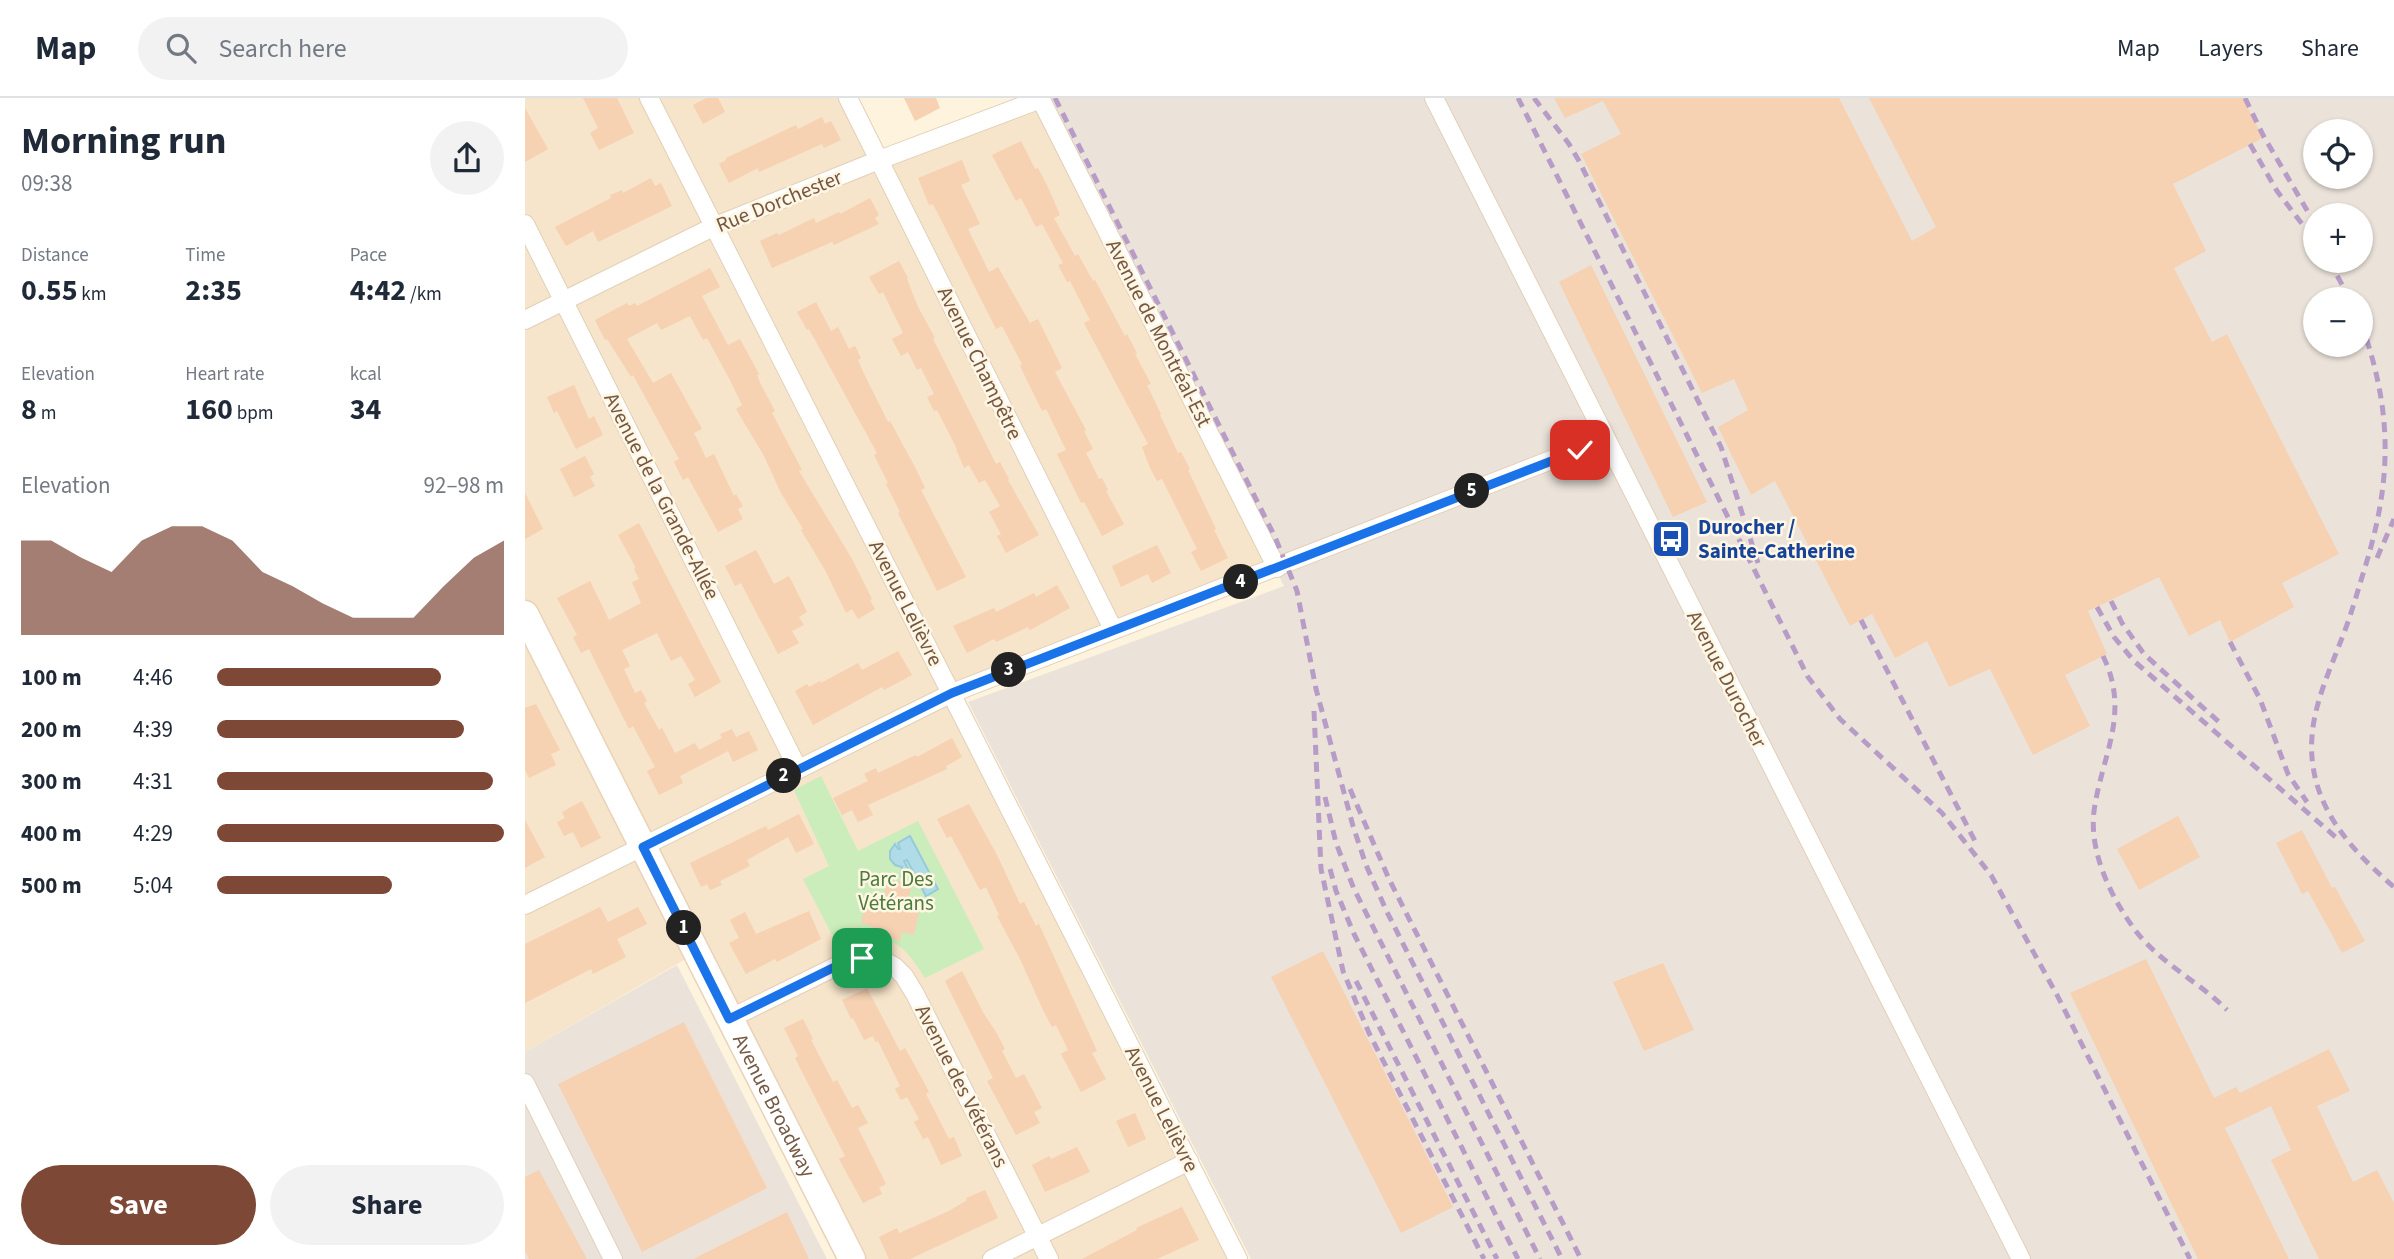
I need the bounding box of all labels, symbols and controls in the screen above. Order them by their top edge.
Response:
search box [138,17,628,80]
text: Map [35,25,96,72]
icon: search [162,29,200,67]
text: Search here [218,30,347,67]
text: Map [2117,31,2160,66]
text: Layers [2198,31,2263,66]
text: Share [2301,31,2359,66]
text: Morning run [21,114,226,168]
map controls [2303,119,2373,357]
button: locate [2303,119,2373,189]
button: share [430,121,504,195]
street label: Rue Dorchester [711,162,847,240]
text: 09:38 [21,167,72,200]
button: + [2303,203,2373,273]
street label: Avenue de Montréal-Est [1099,234,1219,432]
text: Distance [21,242,89,269]
text: Time [185,242,225,269]
text: Pace [350,242,387,269]
text: 0.55 [21,269,78,312]
text: 2:35 [185,269,242,312]
text: 4:42 [350,269,406,312]
text: km [78,281,107,308]
text: /km [406,281,442,308]
street label: Avenue Champêtre [930,281,1030,445]
button: − [2303,287,2373,357]
text: Elevation [21,361,95,388]
text: Heart rate [185,361,264,388]
text: kcal [350,361,382,388]
street label: Avenue de la Grande-Allée [597,387,727,605]
text: 8 [21,388,37,431]
text: 160 [185,388,233,431]
text: 34 [350,388,381,431]
text: m [37,400,56,427]
text: bpm [233,400,273,427]
pin [1550,420,1610,480]
icon: check [1561,431,1599,469]
text: Elevation [21,469,111,502]
text: 92–98 m [424,469,504,502]
pin: 5 [1455,474,1489,508]
text: 5 [1466,477,1477,504]
place label: Durocher / Sainte-Catherine [1698,512,1855,566]
bus stop icon: Durocher / Sainte-Catherine [1650,518,1692,560]
street label: Avenue Lelièvre [861,535,951,671]
pin: 4 [1223,564,1259,600]
text: 4 [1235,568,1246,595]
street label: Avenue Durocher [1679,605,1775,753]
pin: 3 [991,652,1027,688]
text: 3 [1003,656,1014,683]
text: 100 m [21,661,82,694]
text: 4:46 [133,661,173,694]
text: 200 m [21,713,82,746]
text: 4:39 [133,713,173,746]
pin: 2 [767,758,801,794]
text: 2 [778,762,789,789]
text: 300 m [21,765,82,798]
text: 4:31 [133,765,173,798]
text: 400 m [21,817,82,850]
text: 4:29 [133,817,173,850]
park label: Parc Des Vétérans [858,864,934,918]
text: 500 m [21,869,82,902]
text: 5:04 [133,869,173,902]
pin: 1 [667,910,701,946]
text: 1 [678,914,689,941]
pin [832,928,892,988]
icon: arrive [843,939,881,977]
street label: Avenue des Vétérans [908,999,1016,1173]
street label: Avenue Broadway [725,1029,823,1182]
street label: Avenue Lelièvre [1117,1041,1207,1177]
button: Save [21,1165,256,1245]
button: Share [270,1165,504,1245]

